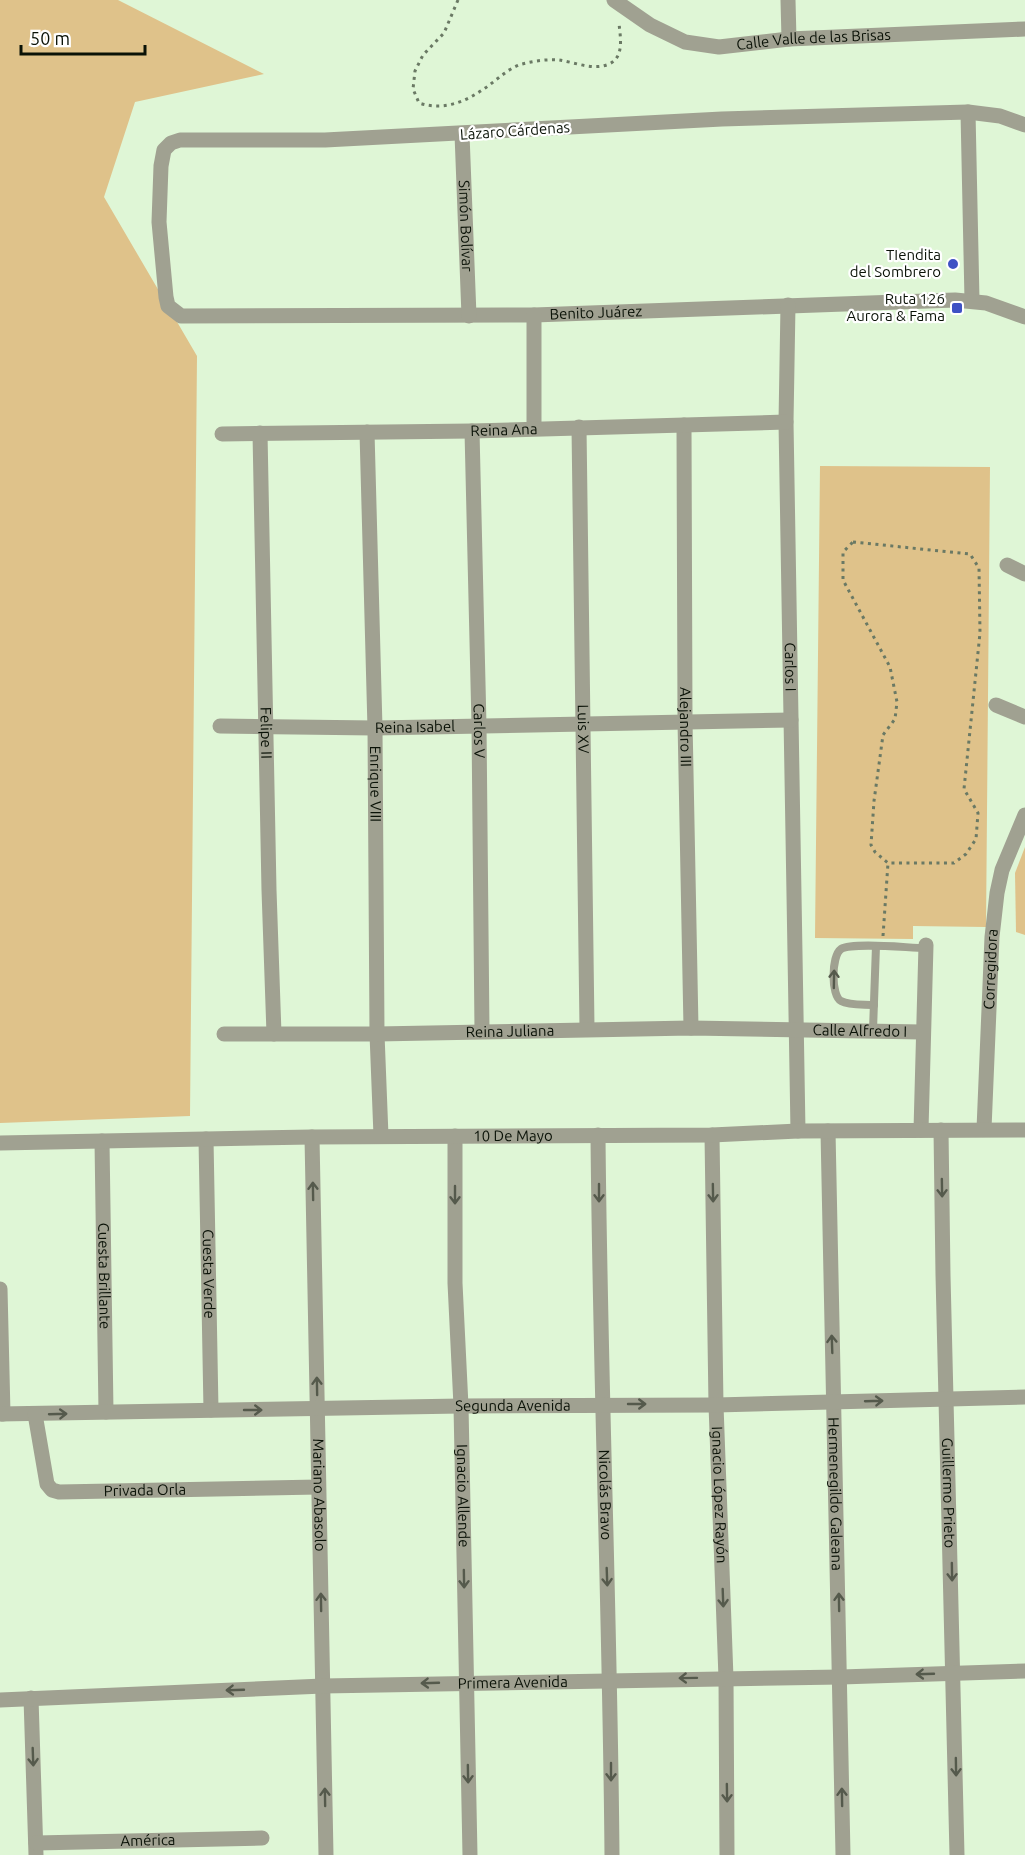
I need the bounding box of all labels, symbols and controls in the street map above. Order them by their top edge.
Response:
scale bar [21,18,146,56]
street label: Calle Valle de las Brisas [735,26,891,53]
text: 50 m [30,28,70,48]
street label: Lázaro Cárdenas [459,118,571,143]
street label: Simón Bolívar [456,180,476,272]
place label: TIendita del Sombrero [850,246,941,280]
marker: TIendita del Sombrero [946,257,960,271]
place label: Ruta 126 Aurora & Fama [846,290,945,324]
marker: Ruta 126 Aurora & Fama [950,301,964,315]
street label: Benito Juárez [549,302,643,322]
street label: Reina Ana [470,420,538,439]
street label: Carlos I [782,642,800,692]
street label: Alejandro III [677,687,695,767]
street label: Carlos V [470,703,488,759]
street label: Luis XV [575,704,592,754]
street label: Felipe II [257,707,275,759]
street label: Reina Isabel [375,717,455,736]
street label: Enrique VIII [367,746,385,822]
street label: Corregidora [980,928,1001,1010]
one-way arrow [828,969,840,989]
street label: Calle Alfredo I [812,1021,907,1040]
street label: Reina Juliana [466,1022,554,1040]
street label: 10 De Mayo [473,1127,553,1144]
one-way arrow [936,1178,948,1198]
one-way arrow [307,1181,319,1201]
one-way arrow [593,1183,605,1203]
one-way arrow [707,1183,719,1203]
one-way arrow [449,1184,461,1204]
street label: Cuesta Brillante [95,1223,114,1329]
street label: Cuesta Verde [200,1229,218,1319]
one-way arrow [826,1334,837,1354]
one-way arrow [311,1376,322,1396]
one-way arrow [864,1395,884,1407]
street label: Segunda Avenida [455,1397,571,1414]
one-way arrow [627,1398,647,1410]
one-way arrow [243,1404,263,1416]
one-way arrow [48,1408,68,1419]
street label: Hermenegildo Galeana [825,1417,846,1571]
street label: Ignacio López Rayón [709,1426,731,1564]
street label: Guillermo Prieto [939,1437,959,1548]
street label: Mariano Abasolo [310,1438,329,1552]
street label: Ignacio Allende [454,1444,473,1548]
street label: Nicolás Bravo [596,1449,615,1540]
street label: Privada Orla [104,1481,186,1499]
one-way arrow [946,1562,957,1582]
one-way arrow [602,1567,613,1587]
one-way arrow [458,1568,470,1588]
one-way arrow [717,1588,728,1608]
one-way arrow [315,1592,327,1612]
one-way arrow [833,1592,845,1612]
one-way arrow [915,1668,935,1680]
one-way arrow [678,1672,698,1684]
street label: Primera Avenida [457,1673,568,1692]
one-way arrow [420,1677,440,1689]
one-way arrow [225,1684,245,1695]
one-way arrow [27,1746,38,1766]
one-way arrow [950,1757,962,1777]
one-way arrow [605,1762,617,1782]
one-way arrow [462,1763,474,1783]
one-way arrow [721,1782,733,1802]
one-way arrow [320,1787,331,1807]
one-way arrow [836,1787,848,1807]
street label: América [120,1831,176,1849]

